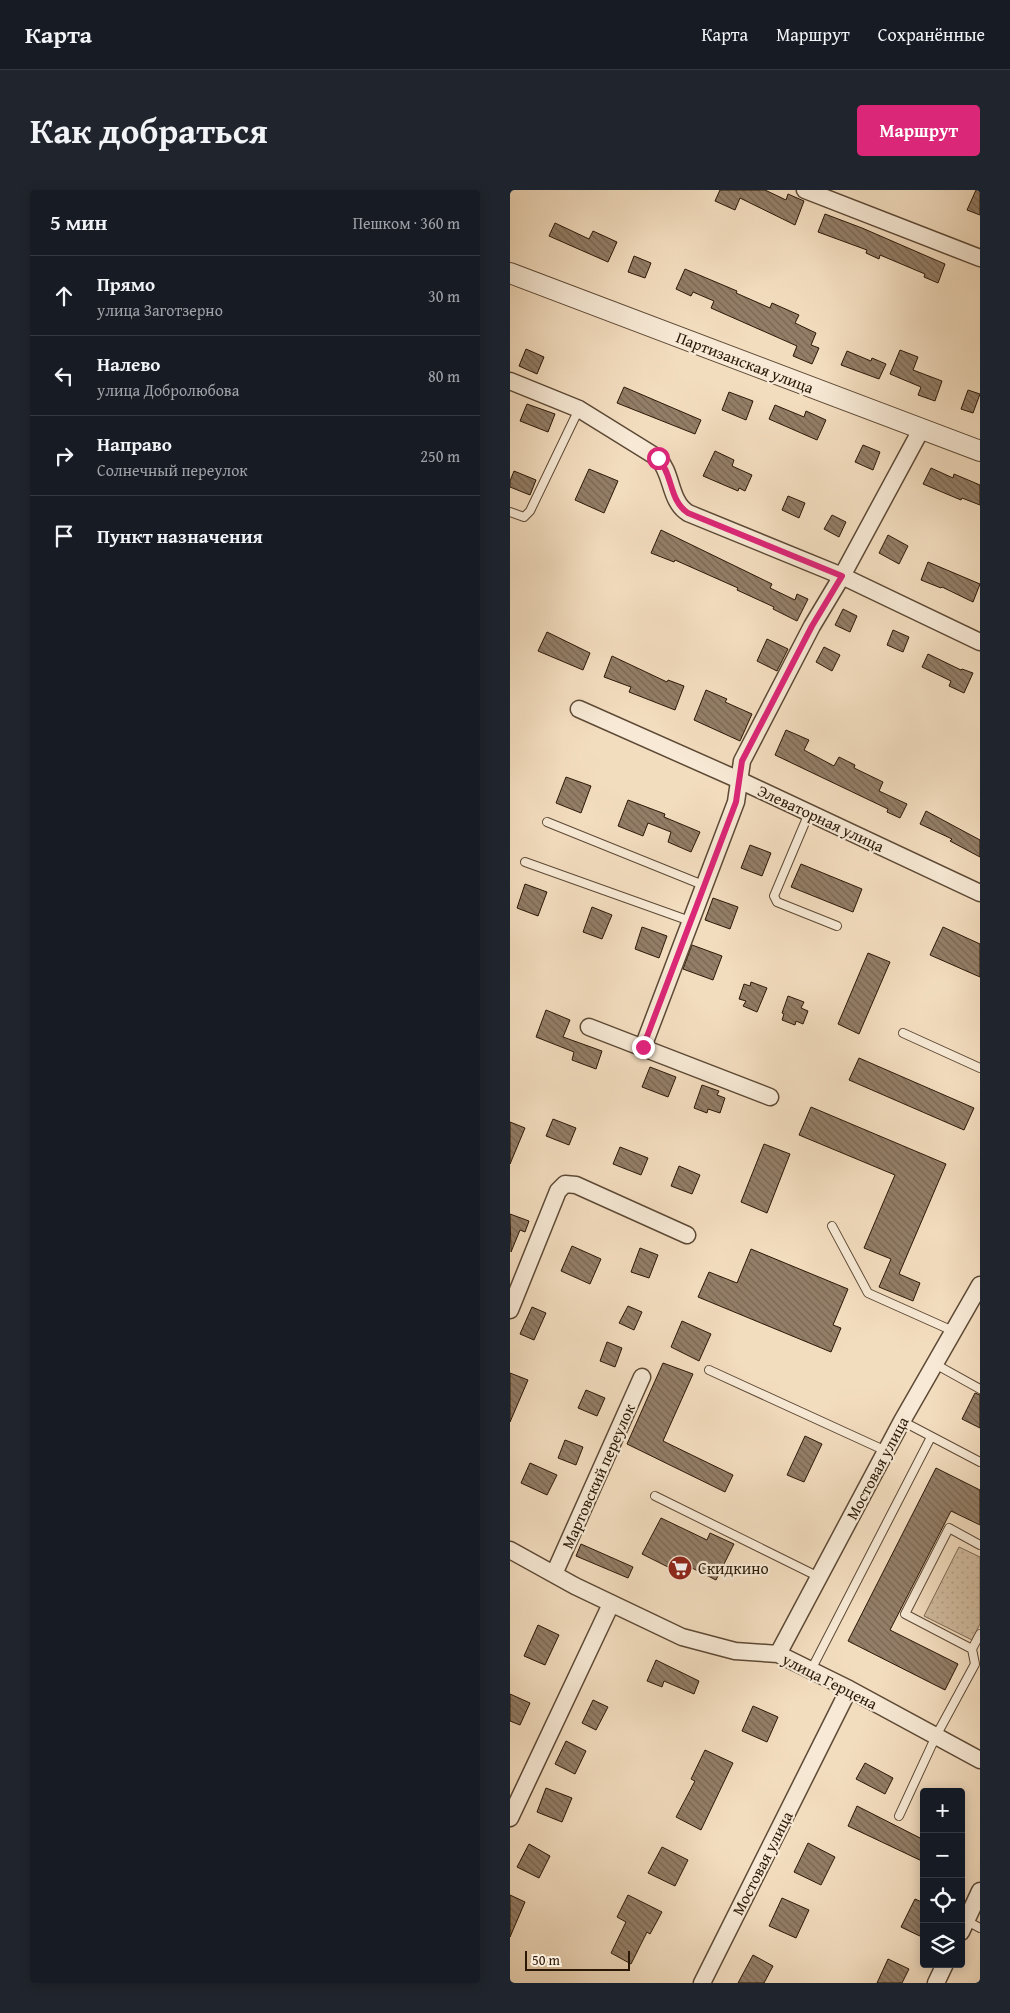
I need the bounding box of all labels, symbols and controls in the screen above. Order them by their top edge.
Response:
text: Карта [25,17,92,52]
text: Карта [702,21,748,48]
text: Маршрут [776,21,850,48]
text: Сохранённые [878,21,985,48]
text: Как добраться [30,105,268,156]
button: Маршрут [857,105,980,156]
text: 5 мин [50,207,107,238]
text: Пешком · 360 m [353,211,460,235]
text: Прямо [97,270,155,298]
icon: ahead [50,282,78,310]
text: 30 m [428,284,460,308]
text: улица Заготзерно [97,298,223,322]
street label: Партизанская улица [673,325,818,399]
text: Налево [97,350,160,378]
icon: left [50,362,78,390]
text: 80 m [428,364,460,388]
text: улица Добролюбова [97,378,239,402]
text: Направо [97,430,172,458]
icon: right [50,442,78,470]
text: 250 m [420,444,460,468]
route start [647,447,670,470]
text: Солнечный переулок [97,458,248,482]
icon: arrive [50,522,78,550]
text: Пункт назначения [97,522,263,550]
street label: Элеваторная улица [754,778,889,858]
route end [632,1036,655,1059]
street label: Мартовский переулок [555,1399,641,1552]
street label: Мостовая улица [840,1412,915,1524]
supermarket icon: Скидкино [667,1555,693,1581]
place label: Скидкино [698,1556,769,1580]
street label: улица Герцена [777,1646,882,1715]
map controls [920,1788,965,1968]
button: + [920,1788,965,1833]
street label: Мостовая улица [725,1806,799,1919]
button: − [920,1833,965,1878]
button: locate [920,1878,965,1923]
button: layers [920,1923,965,1968]
scale bar [525,1948,630,1971]
text: 50 m [532,1950,560,1970]

